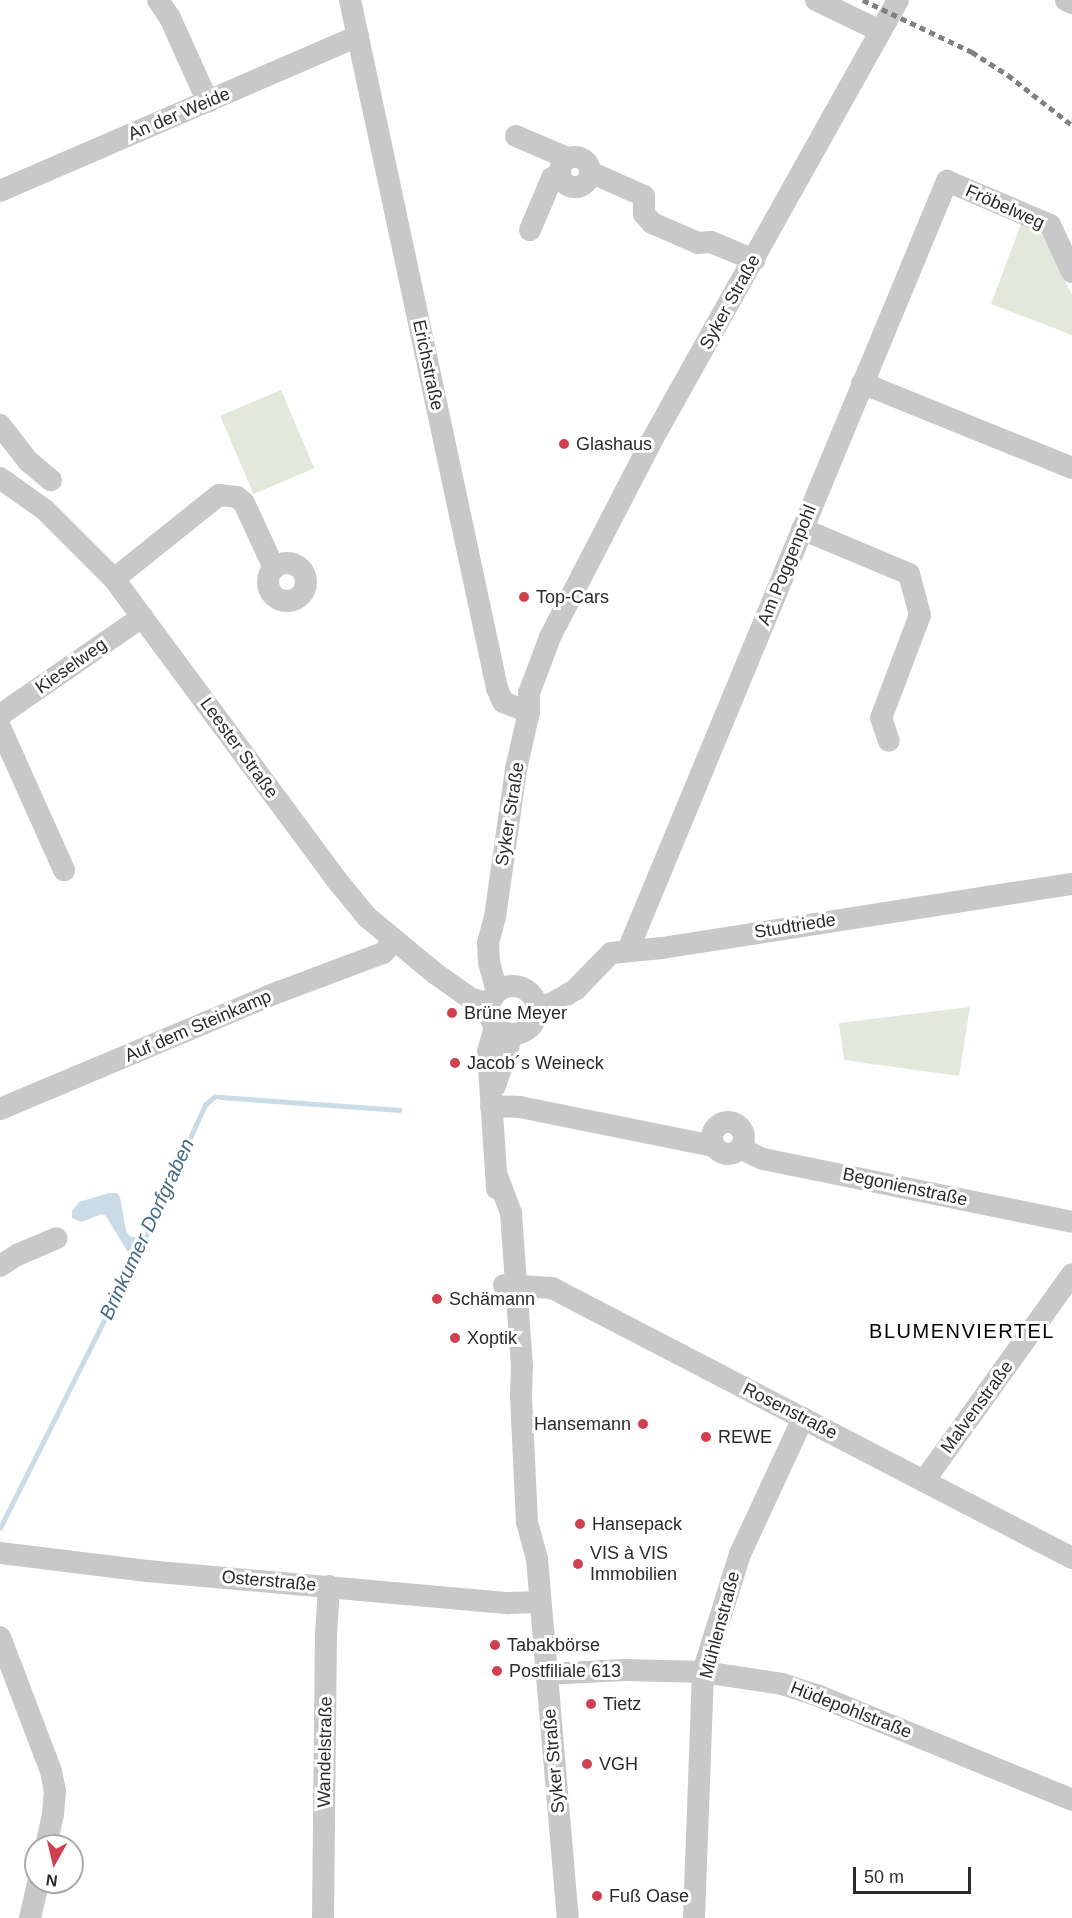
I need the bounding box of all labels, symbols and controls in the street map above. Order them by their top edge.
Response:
street label: An der Weide [125,83,233,145]
street label: Fröbelweg [962,180,1048,234]
street label: Syker Straße [695,251,765,353]
street label: Erichstraße [408,318,448,412]
place label: Glashaus [576,433,652,455]
marker: Glashaus [557,437,571,451]
street label: Am Poggenpohl [753,502,821,628]
place label: Top-Cars [536,586,609,608]
marker: Top-Cars [517,590,531,604]
street label: Kieselweg [31,634,111,698]
street label: Leester Straße [195,693,283,803]
street label: Syker Straße [491,760,529,868]
street label: Studtriede [753,909,837,943]
street label: Auf dem Steinkamp [121,985,275,1067]
place label: Brüne Meyer [464,1002,567,1024]
marker: Brüne Meyer [445,1006,459,1020]
place label: Jacob´s Weineck [467,1052,604,1074]
marker: Jacob´s Weineck [448,1056,462,1070]
water label: Brinkumer Dorfgraben [95,1135,199,1323]
street label: Begonienstraße [841,1163,969,1211]
place label: Schämann [449,1288,535,1310]
marker: Schämann [430,1292,444,1306]
district label: BLUMENVIERTEL [869,1319,1055,1343]
place label: Xoptik [467,1327,517,1349]
marker: Xoptik [448,1331,462,1345]
street label: Malvenstraße [936,1357,1018,1457]
street label: Rosenstraße [739,1378,841,1444]
place label: Hansemann [534,1413,631,1435]
marker: Hansemann [636,1417,650,1431]
place label: REWE [718,1426,772,1448]
marker: REWE [699,1430,713,1444]
place label: Hansepack [592,1513,682,1535]
marker: Hansepack [573,1517,587,1531]
place label: VIS à VIS Immobilien [590,1543,677,1586]
marker: VIS à VIS Immobilien [571,1557,585,1571]
street label: Osterstraße [221,1566,317,1596]
street label: Mühlenstraße [695,1569,745,1681]
place label: Tabakbörse [507,1634,600,1656]
marker: Tabakbörse [488,1638,502,1652]
place label: Postfiliale 613 [509,1660,621,1682]
marker: Postfiliale 613 [490,1664,504,1678]
street label: Hüdepohlstraße [787,1677,915,1743]
place label: Tietz [603,1693,641,1715]
street label: Wandelstraße [313,1696,337,1808]
marker: Tietz [584,1697,598,1711]
street label: Syker Straße [539,1708,569,1814]
place label: VGH [599,1753,638,1775]
marker: VGH [580,1757,594,1771]
north arrow [24,1834,84,1894]
scale bar [856,1855,974,1893]
text: 50 m [864,1867,904,1887]
text: N [45,1871,59,1890]
place label: Fuß Oase [609,1885,689,1907]
marker: Fuß Oase [590,1889,604,1903]

